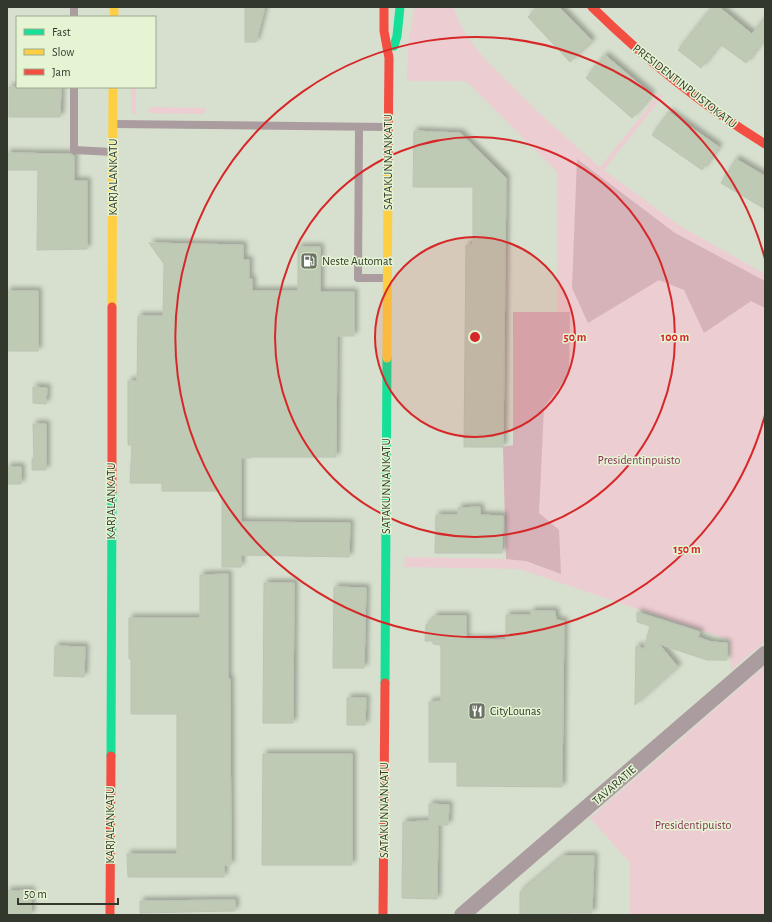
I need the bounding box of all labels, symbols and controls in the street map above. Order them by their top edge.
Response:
legend [16,16,156,88]
text: Fast [52,26,71,38]
street label: PRESIDENTINPUISTOKATU [631,42,739,130]
text: Slow [52,46,74,58]
text: Jam [52,66,71,78]
street label: SATAKUNNANKATU [382,114,394,210]
street label: KARJALANKATU [107,138,119,216]
fuel station icon: Neste Automat [299,251,319,271]
place label: Neste Automat [322,255,392,267]
centre of rings [468,330,482,344]
text: 50 m [564,331,587,343]
text: 100 m [661,331,689,343]
street label: SATAKUNNANKATU [380,438,392,534]
park label: Presidentinpuisto [598,454,681,466]
street label: KARJALANKATU [105,462,117,540]
text: 150 m [673,543,701,555]
restaurant icon: CityLounas [467,701,487,721]
place label: CityLounas [490,705,541,718]
street label: SATAKUNNANKATU [378,762,390,858]
street label: TAVARATIE [590,763,638,807]
street label: KARJALANKATU [104,786,116,864]
park label: Presidentipuisto [655,819,731,831]
scale bar [18,880,118,906]
text: 50 m [24,888,47,900]

